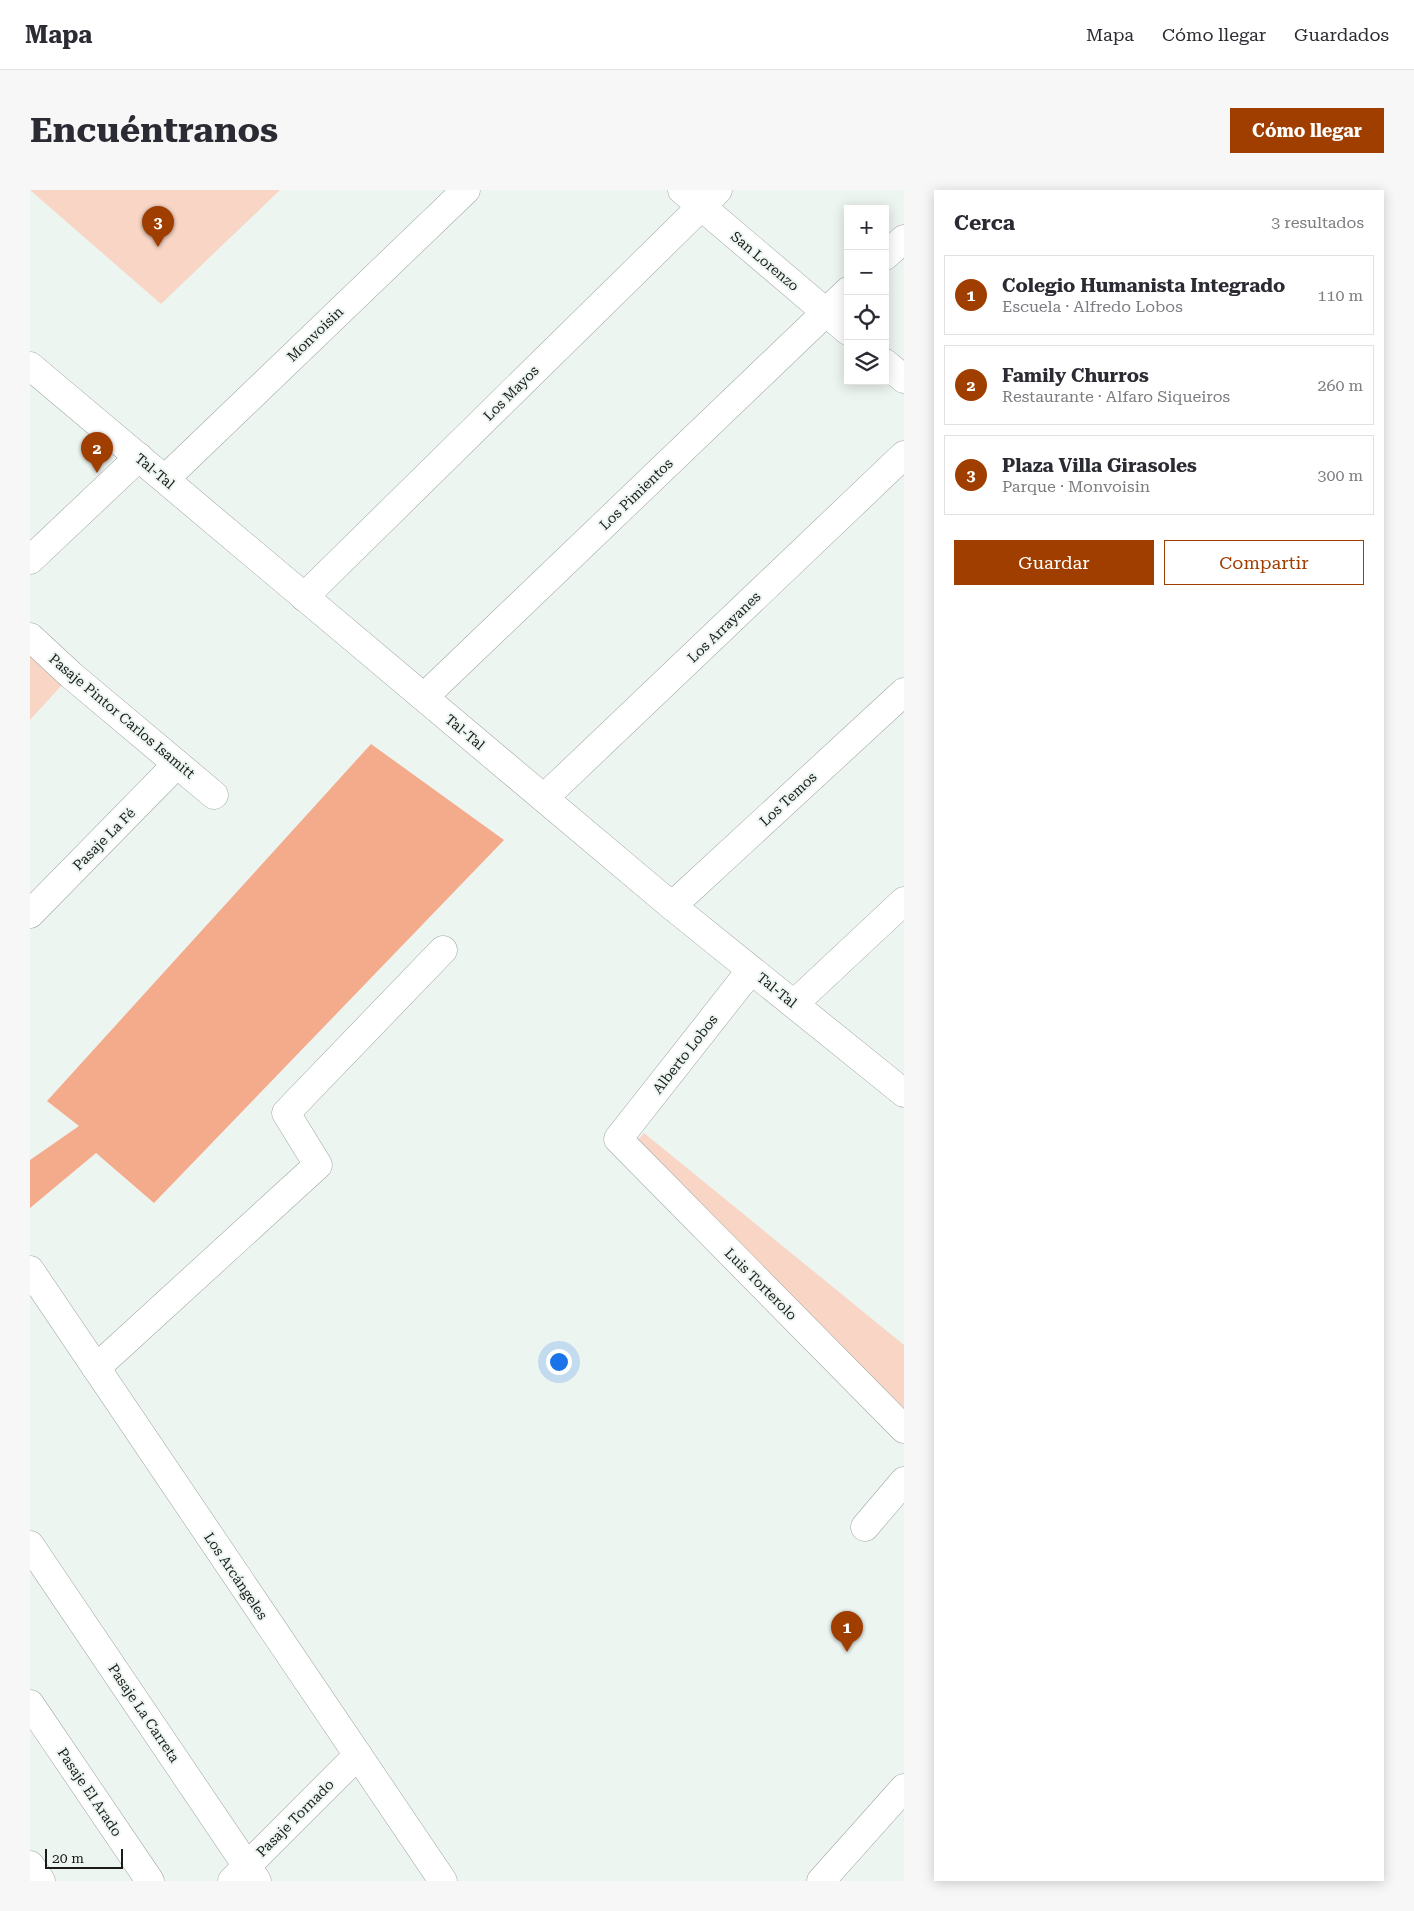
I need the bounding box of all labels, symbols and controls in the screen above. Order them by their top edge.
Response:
text: Mapa [25,21,92,49]
text: Mapa [1086,24,1134,45]
text: Cómo llegar [1162,24,1266,45]
text: Guardados [1294,24,1389,45]
button: Cómo llegar [1230,108,1384,153]
text: Encuéntranos [30,110,278,151]
map controls [844,205,889,385]
button: + [844,205,889,250]
pin: 3 [142,206,174,247]
text: Cerca [954,211,1015,235]
text: 3 resultados [1271,213,1364,232]
street label: San Lorenzo [728,228,802,294]
button: − [844,250,889,295]
text: Colegio Humanista Integrado [1002,274,1285,297]
text: 1 [967,286,975,305]
text: 110 m [1317,286,1363,305]
button: locate [844,295,889,340]
text: Escuela · Alfredo Lobos [1002,297,1183,316]
street label: Monvoisin [284,303,346,365]
button: layers [844,340,889,385]
street label: Los Mayos [480,362,542,424]
text: Family Churros [1002,364,1149,387]
text: 2 [967,376,975,395]
text: 260 m [1317,376,1363,395]
text: Restaurante · Alfaro Siqueiros [1002,387,1230,406]
pin: 2 [81,432,113,473]
street label: Tal-Tal [132,450,178,492]
text: Plaza Villa Girasoles [1002,454,1197,477]
street label: Los Pimientos [596,455,676,533]
text: 3 [967,466,975,485]
text: 300 m [1317,466,1363,485]
text: Parque · Monvoisin [1002,477,1150,496]
button: Guardar [954,540,1154,585]
button: Compartir [1164,540,1364,585]
street label: Los Arrayanes [684,588,764,666]
street label: Pasaje Pintor Carlos Isamitt [46,650,198,782]
street label: Tal-Tal [442,711,488,753]
street label: Los Temos [756,768,820,829]
street label: Pasaje La Fé [70,804,139,873]
street label: Tal-Tal [754,969,801,1011]
street label: Alberto Lobos [649,1011,721,1097]
street label: Luis Torterolo [722,1245,800,1323]
your location [546,1349,572,1375]
street label: Los Arcángeles [201,1530,271,1623]
pin: 1 [831,1611,863,1652]
street label: Pasaje La Carreta [105,1661,183,1766]
street label: Pasaje El Arado [55,1745,125,1839]
street label: Pasaje Tornado [253,1776,337,1860]
scale bar [45,1846,122,1869]
text: 20 m [52,1850,84,1866]

